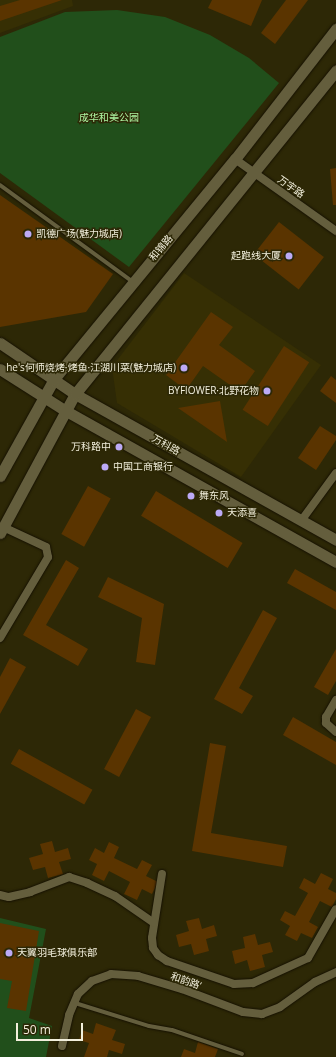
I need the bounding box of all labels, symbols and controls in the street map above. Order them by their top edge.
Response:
park label: 成华和美公园 [79,112,139,124]
street label: 万宇路 [275,173,307,201]
place label: 凯德广场(魅力城店) [36,228,122,240]
marker: 凯德广场(魅力城店) [23,229,33,239]
street label: 和锦路 [147,233,175,263]
place label: 起跑线大厦 [231,250,281,262]
marker: 起跑线大厦 [284,251,294,261]
place label: he's何师烧烤·烤鱼·江湖川菜(魅力城店) [6,362,176,374]
marker: he's何师烧烤·烤鱼·江湖川菜(魅力城店) [179,363,189,373]
place label: BYFlOWER·北野花物 [168,385,259,397]
marker: BYFlOWER·北野花物 [262,386,272,396]
street label: 万科路 [150,432,182,458]
place label: 万科路中 [71,441,111,453]
marker: 万科路中 [114,442,124,452]
place label: 中国工商银行 [113,461,173,473]
marker: 中国工商银行 [100,462,110,472]
place label: 舞东风 [199,490,229,502]
marker: 舞东风 [186,491,196,501]
place label: 天添喜 [227,507,257,519]
marker: 天添喜 [214,508,224,518]
place label: 天翼羽毛球俱乐部 [17,947,97,959]
marker: 天翼羽毛球俱乐部 [4,948,14,958]
street label: 和韵路’ [169,970,203,992]
scale bar [18,1015,85,1041]
text: 50 m [23,1021,51,1038]

